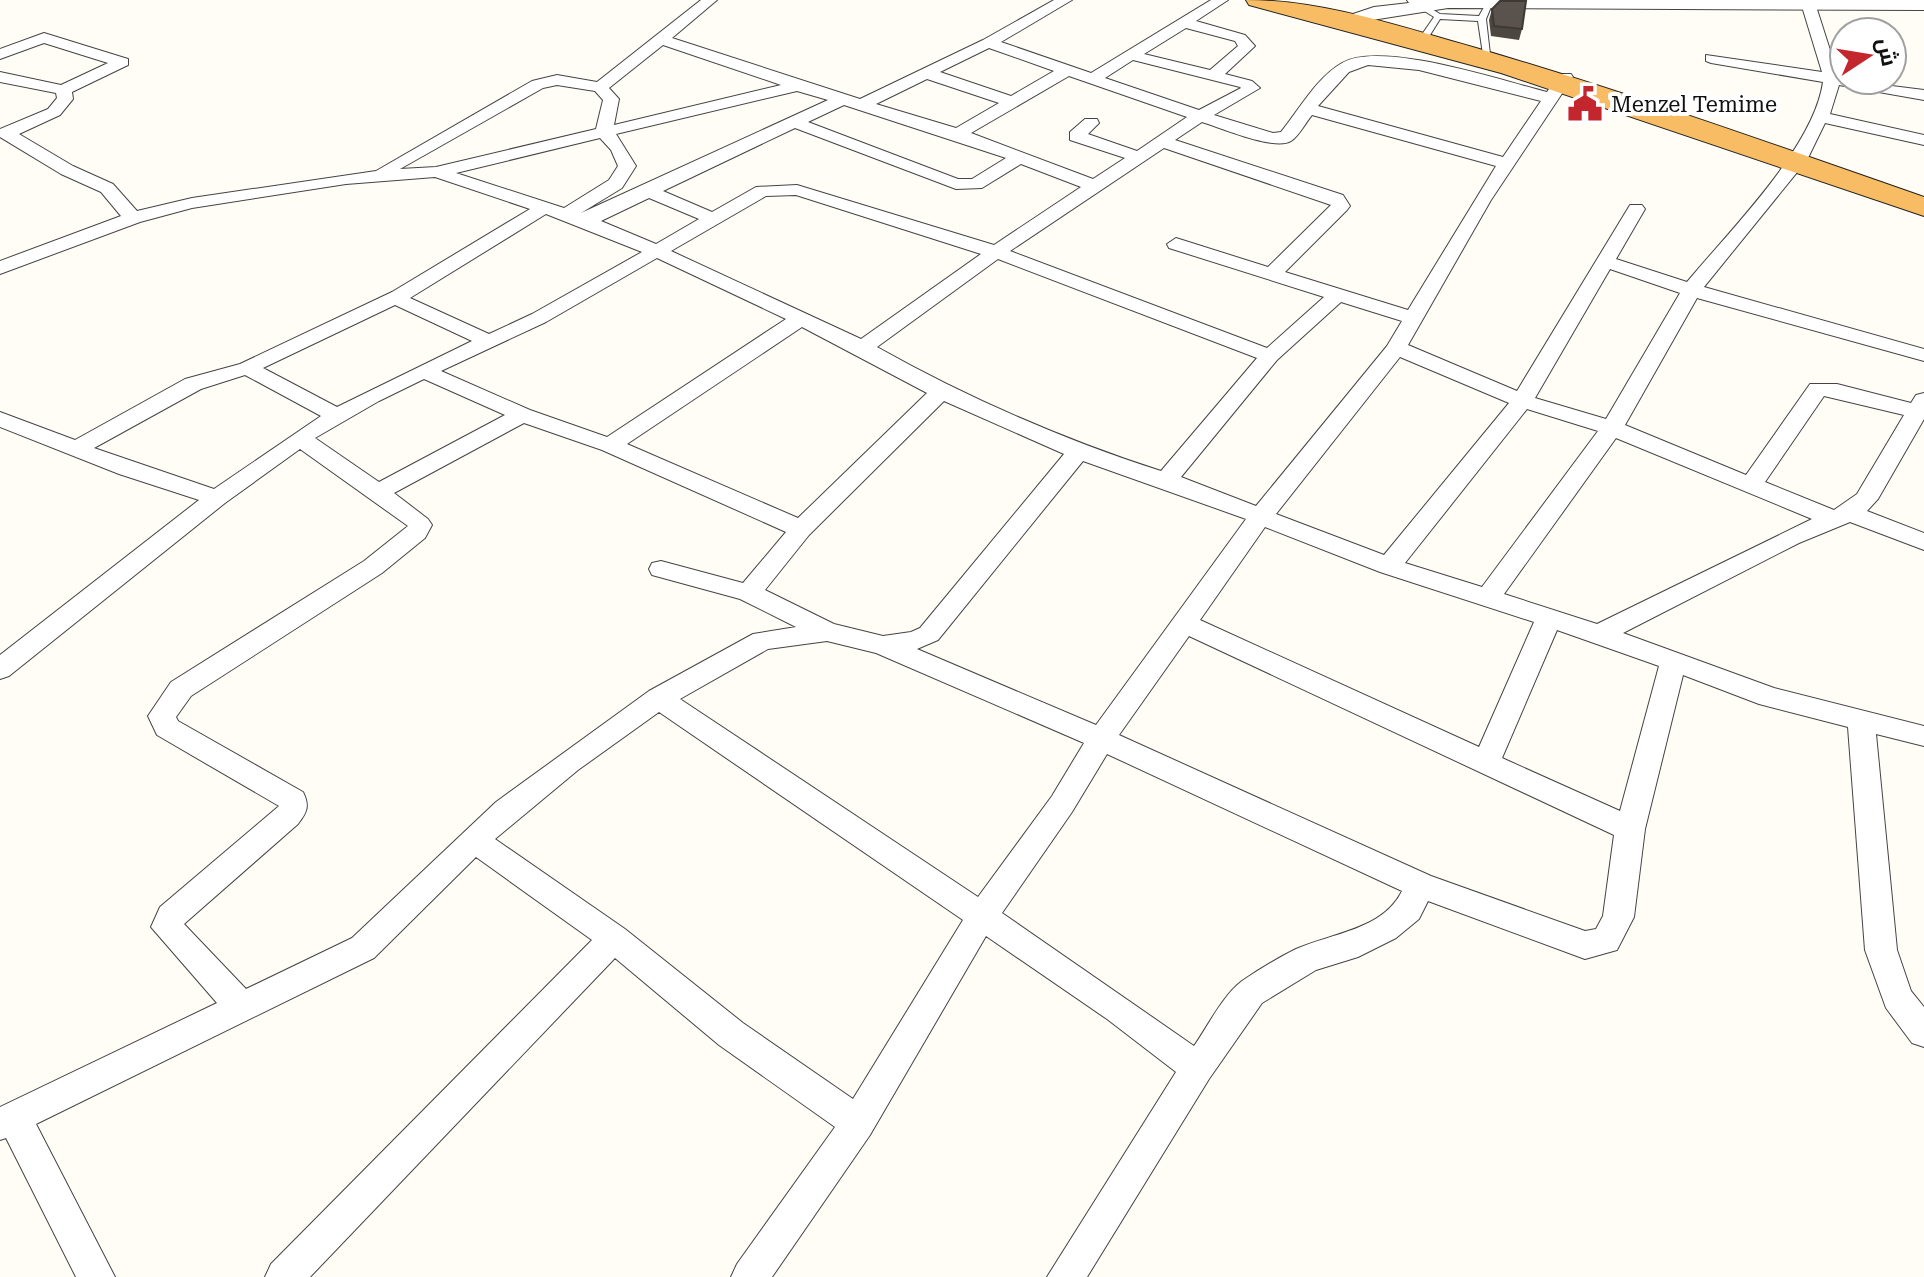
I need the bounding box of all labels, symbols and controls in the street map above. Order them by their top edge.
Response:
north arrow [1828,16,1908,96]
text: ش [1871,36,1902,69]
public building icon: Menzel Temime [1566,85,1604,123]
place label: Menzel Temime [1611,92,1777,117]

